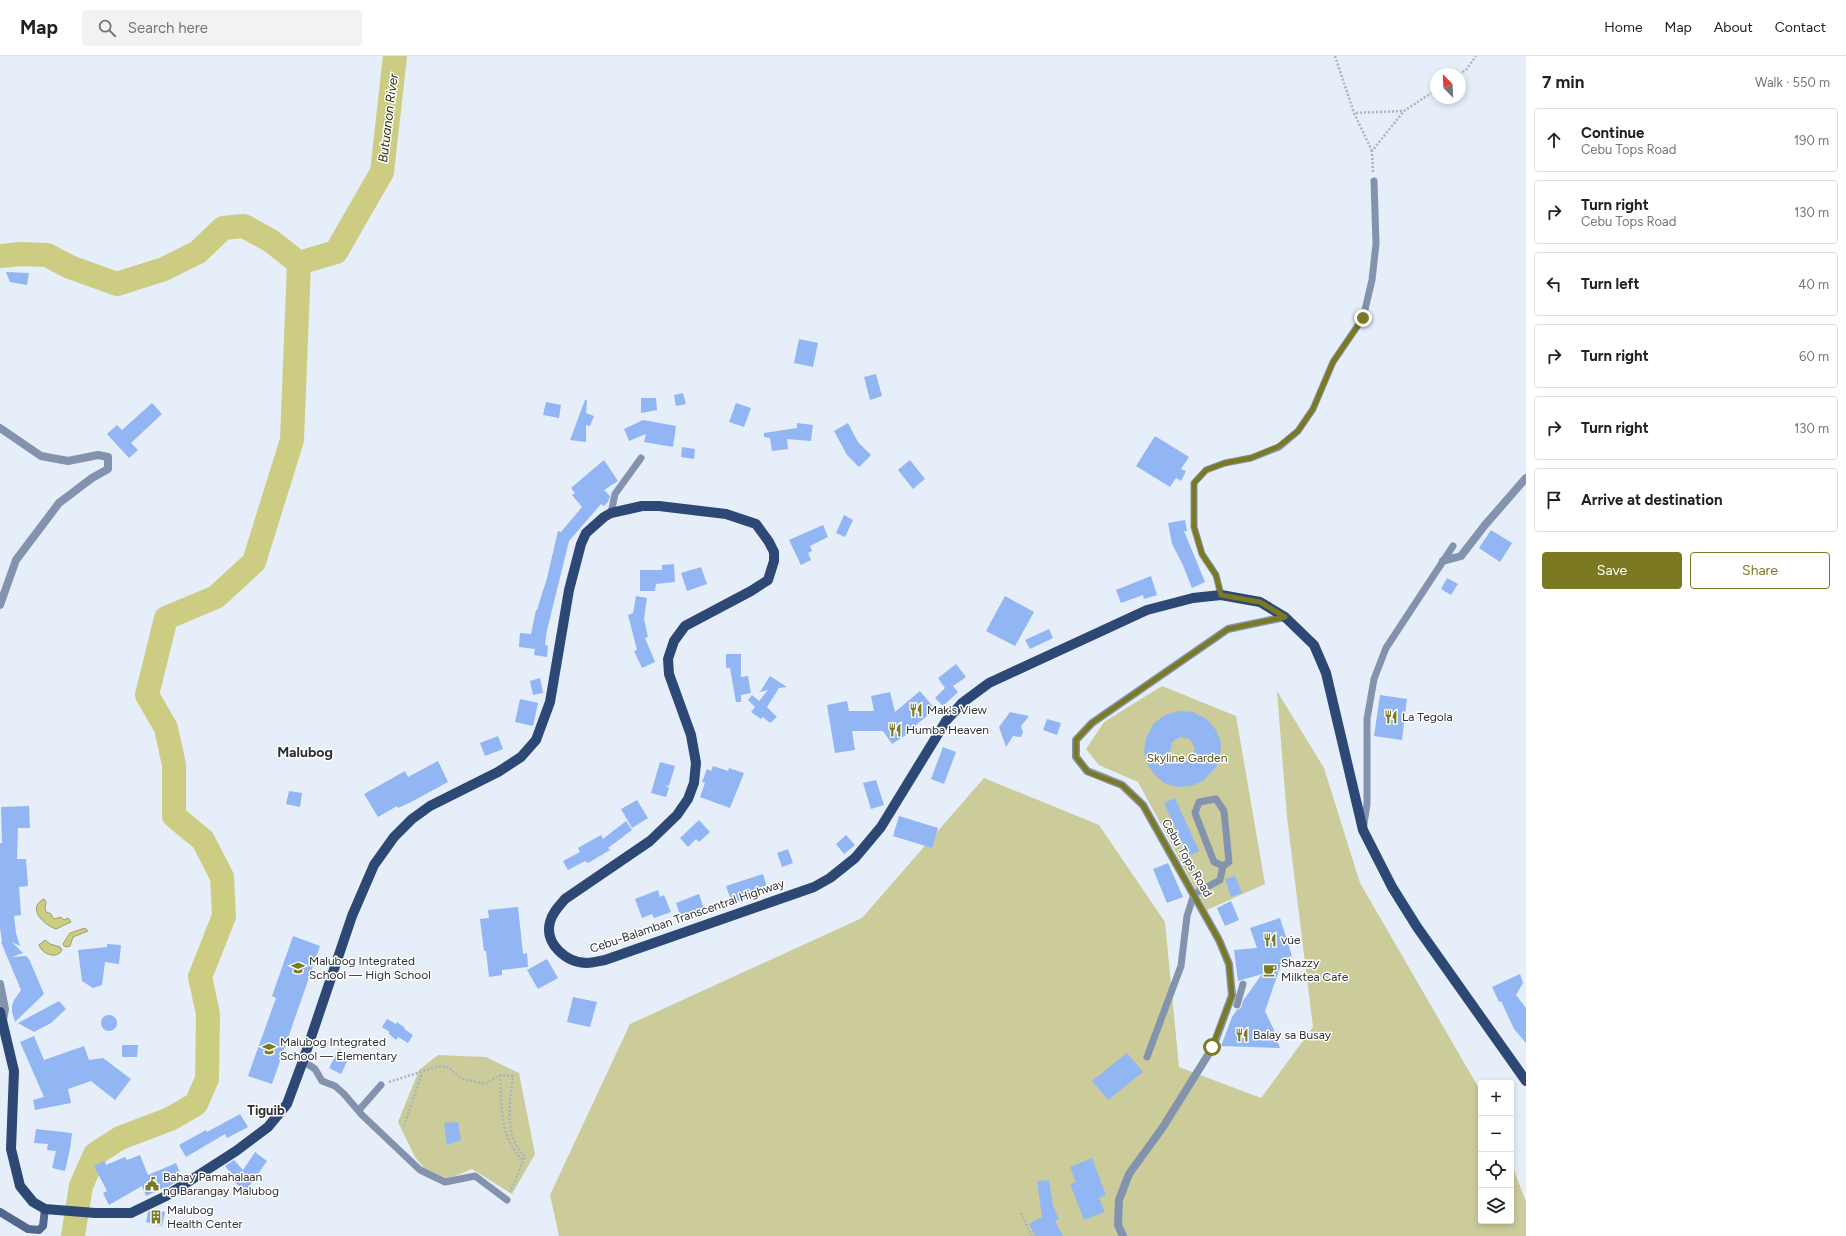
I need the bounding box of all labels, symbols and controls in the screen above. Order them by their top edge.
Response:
search box [82,10,362,46]
text: Map [20,16,58,39]
icon: search [96,17,118,39]
text: Search here [128,19,208,37]
text: Home [1604,19,1643,36]
text: Map [1665,19,1692,36]
text: About [1714,19,1753,36]
text: Contact [1775,19,1826,36]
north arrow [1430,68,1466,104]
water label: Butuanon River [375,72,401,163]
text: 7 min [1542,72,1584,92]
text: Walk · 550 m [1755,75,1830,90]
text: Continue [1581,124,1644,142]
icon: ahead [1543,129,1565,151]
text: 190 m [1794,133,1829,148]
text: Cebu Tops Road [1581,142,1676,157]
text: Turn right [1581,196,1649,214]
icon: right [1543,201,1565,223]
text: 130 m [1794,205,1829,220]
text: Cebu Tops Road [1581,214,1676,229]
icon: left [1543,273,1565,295]
text: Turn left [1581,275,1639,293]
text: 40 m [1798,277,1829,292]
route end [1354,309,1372,327]
icon: right [1543,345,1565,367]
text: Turn right [1581,347,1649,365]
text: 60 m [1799,349,1829,364]
icon: right [1543,417,1565,439]
text: Turn right [1581,419,1649,437]
text: 130 m [1794,421,1829,436]
icon: arrive [1543,489,1565,511]
text: Arrive at destination [1581,491,1722,509]
button: Save [1542,552,1682,589]
button: Share [1690,552,1830,589]
restaurant icon: Mak's View [908,702,924,718]
place label: Mak's View [927,703,988,717]
restaurant icon: La Tegola [1383,709,1399,725]
place label: La Tegola [1402,710,1453,724]
restaurant icon: Humba Heaven [887,722,903,738]
place label: Humba Heaven [906,723,989,737]
district label: Malubog [277,744,333,761]
park label: Skyline Garden [1147,751,1228,765]
street label: Cebu Tops Road [1159,816,1215,900]
street label: Cebu-Balamban Transcentral Highway [588,876,787,956]
restaurant icon: vúe [1262,932,1278,948]
place label: vúe [1281,933,1301,947]
place label: Malubog Integrated School — High School [309,954,431,982]
place label: Shazzy Milktea Cafe [1281,956,1349,984]
school or university icon: Malubog Integrated School — High School [290,960,306,976]
cafe icon: Shazzy Milktea Cafe [1262,962,1278,978]
restaurant icon: Balay sa Busay [1234,1027,1250,1043]
place label: Balay sa Busay [1253,1028,1332,1042]
place label: Malubog Integrated School — Elementary [280,1035,398,1063]
route start [1203,1038,1221,1056]
school or university icon: Malubog Integrated School — Elementary [261,1041,277,1057]
map controls [1478,1080,1514,1224]
button: + [1478,1080,1514,1116]
district label: Tiguib [247,1103,285,1118]
button: − [1478,1116,1514,1152]
button: locate [1478,1152,1514,1188]
place label: Bahay Pamahalaan ng Barangay Malubog [163,1170,279,1198]
public building icon: Bahay Pamahalaan ng Barangay Malubog [144,1176,160,1192]
button: layers [1478,1188,1514,1224]
place label: Malubog Health Center [167,1203,243,1231]
building icon: Malubog Health Center [148,1209,164,1225]

